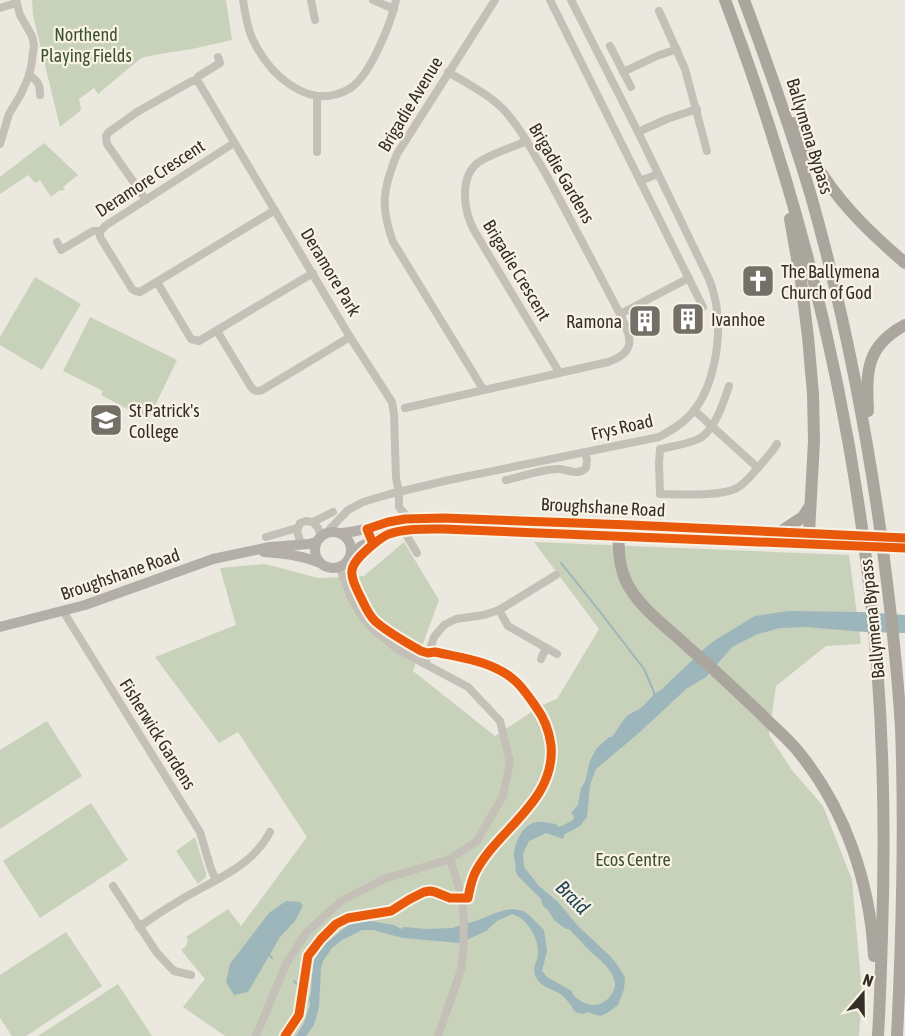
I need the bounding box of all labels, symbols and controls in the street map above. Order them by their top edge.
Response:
park label: Northend Playing Fields [40,24,132,66]
street label: Brigadie Avenue [373,53,447,155]
street label: Ballymena Bypass [782,76,838,196]
street label: Brigadie Gardens [525,119,599,227]
street label: Deramore Crescent [92,135,208,221]
street label: Brigadie Crescent [479,216,555,324]
street label: Deramore Park [297,224,366,320]
place label: The Ballymena Church of God [781,261,880,303]
church icon: The Ballymena Church of God [740,263,776,299]
building icon: Ivanhoe [670,301,706,337]
building icon: Ramona [627,303,663,339]
place label: Ivanhoe [711,309,765,330]
place label: Ramona [566,311,622,332]
place label: St Patrick's College [129,400,200,442]
school or university icon: St Patrick's College [88,402,124,438]
street label: Frys Road [589,410,655,444]
street label: Broughshane Road [540,493,666,521]
street label: Broughshane Road [58,544,182,604]
street label: Ballymena Bypass [855,558,889,680]
street label: Fisherwick Gardens [115,675,201,793]
park label: Ecos Centre [595,849,671,870]
water label: Braid [551,875,595,919]
north arrow [833,964,893,1024]
text: N [861,970,876,990]

